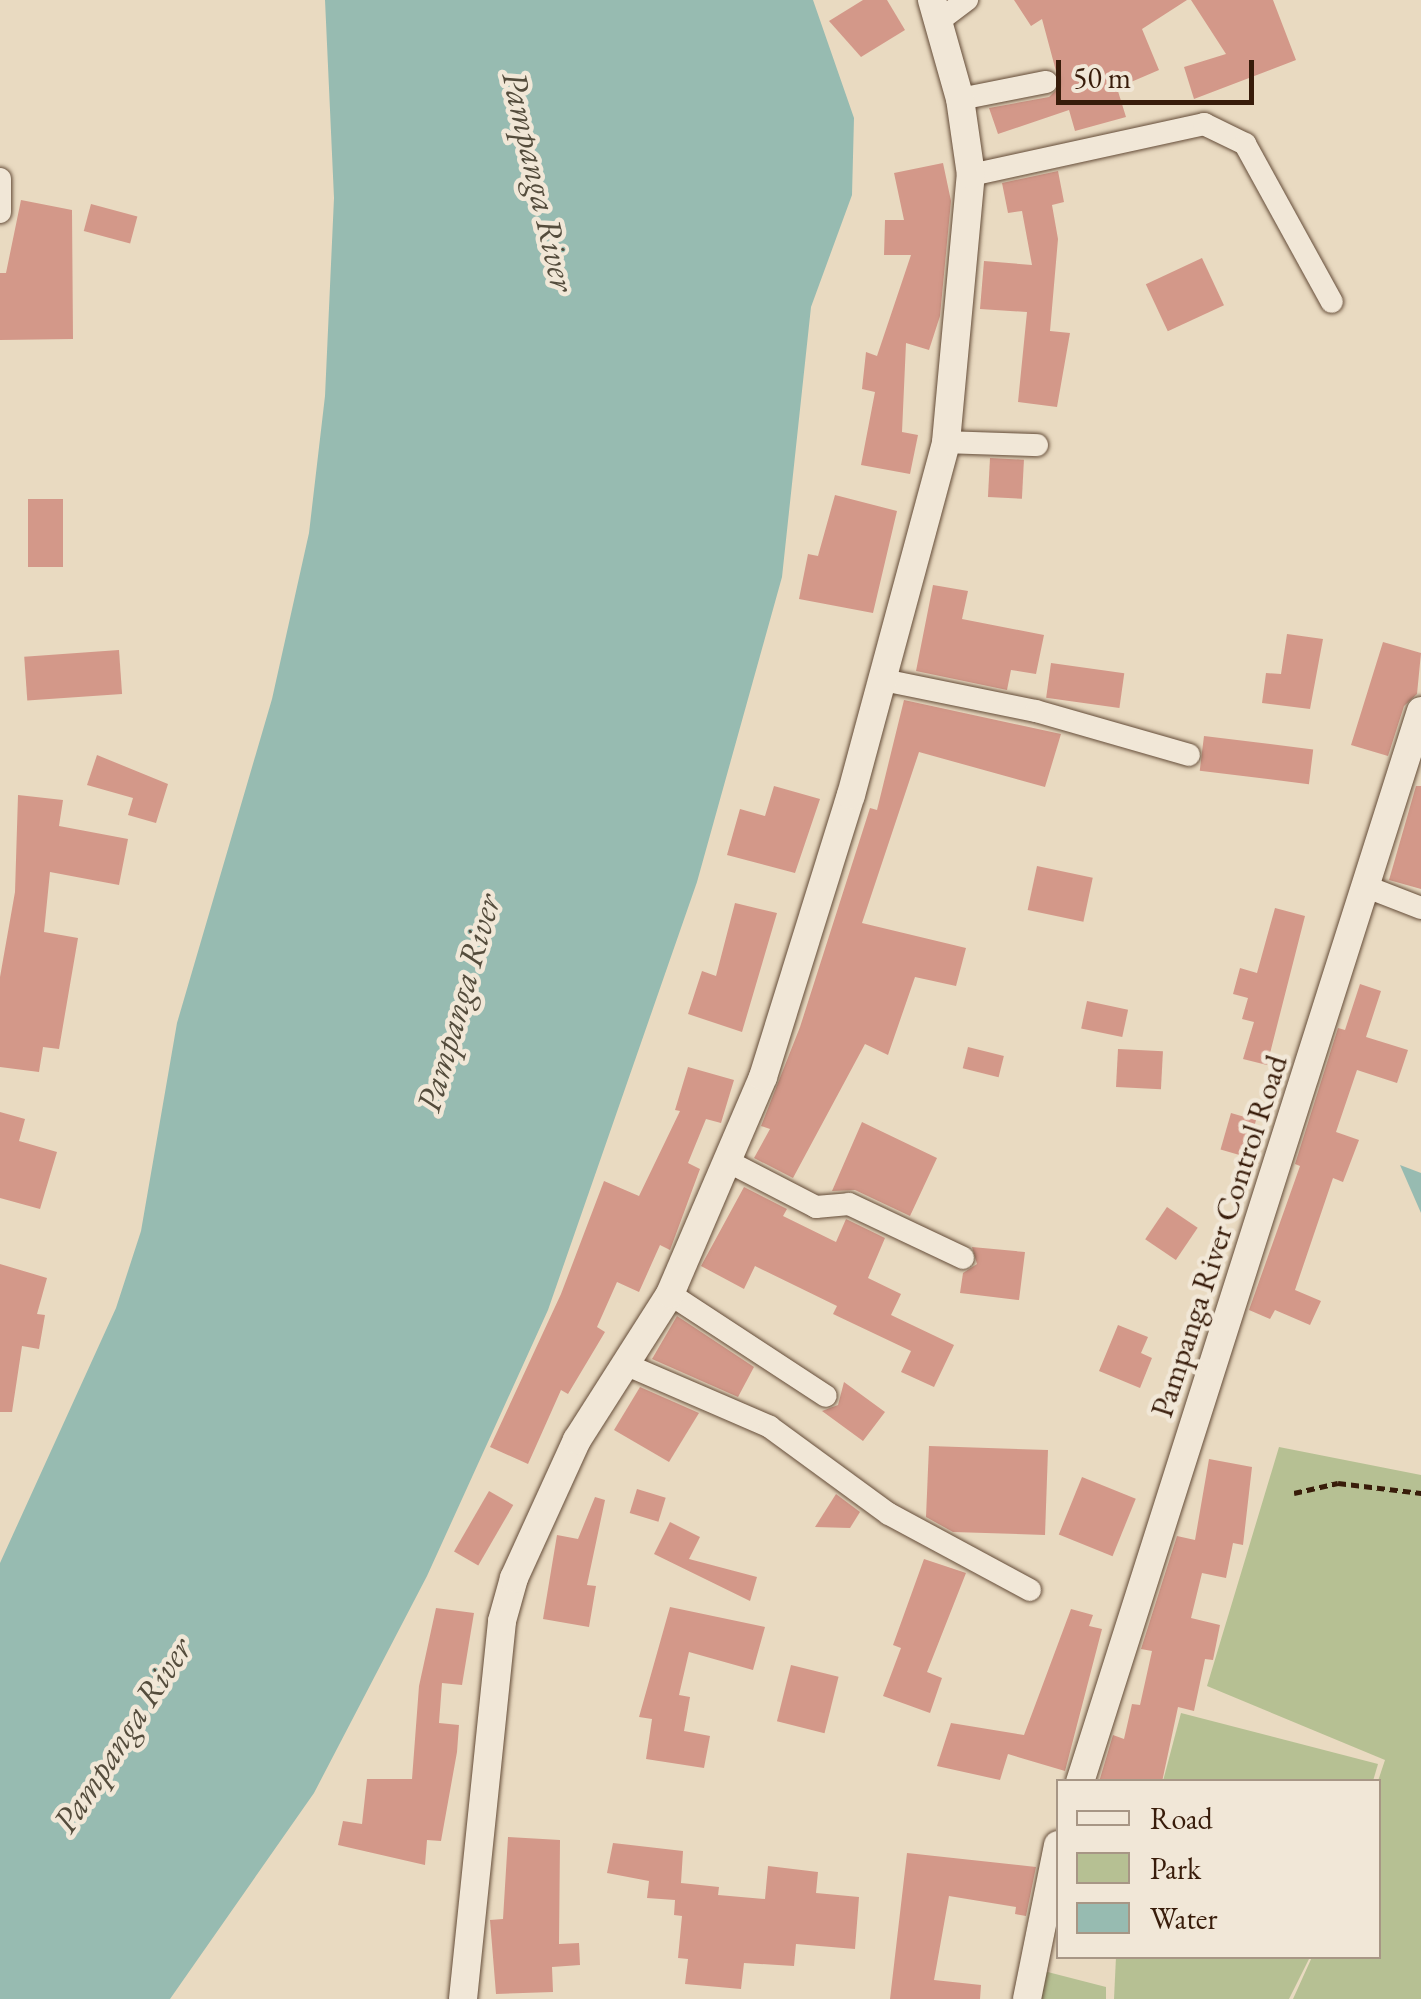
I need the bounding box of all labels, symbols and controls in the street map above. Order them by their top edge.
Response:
scale bar [1061,40,1258,102]
text: 50 m [1073,58,1131,97]
water label: Pampanga River [493,67,585,295]
water label: Pampanga River [407,889,509,1117]
street label: Pampanga River Control Road [1142,1050,1296,1422]
water label: Pampanga River [43,1629,201,1841]
legend [1056,1779,1381,1959]
text: Road [1150,1799,1213,1838]
text: Park [1150,1849,1201,1888]
text: Water [1150,1899,1218,1938]

